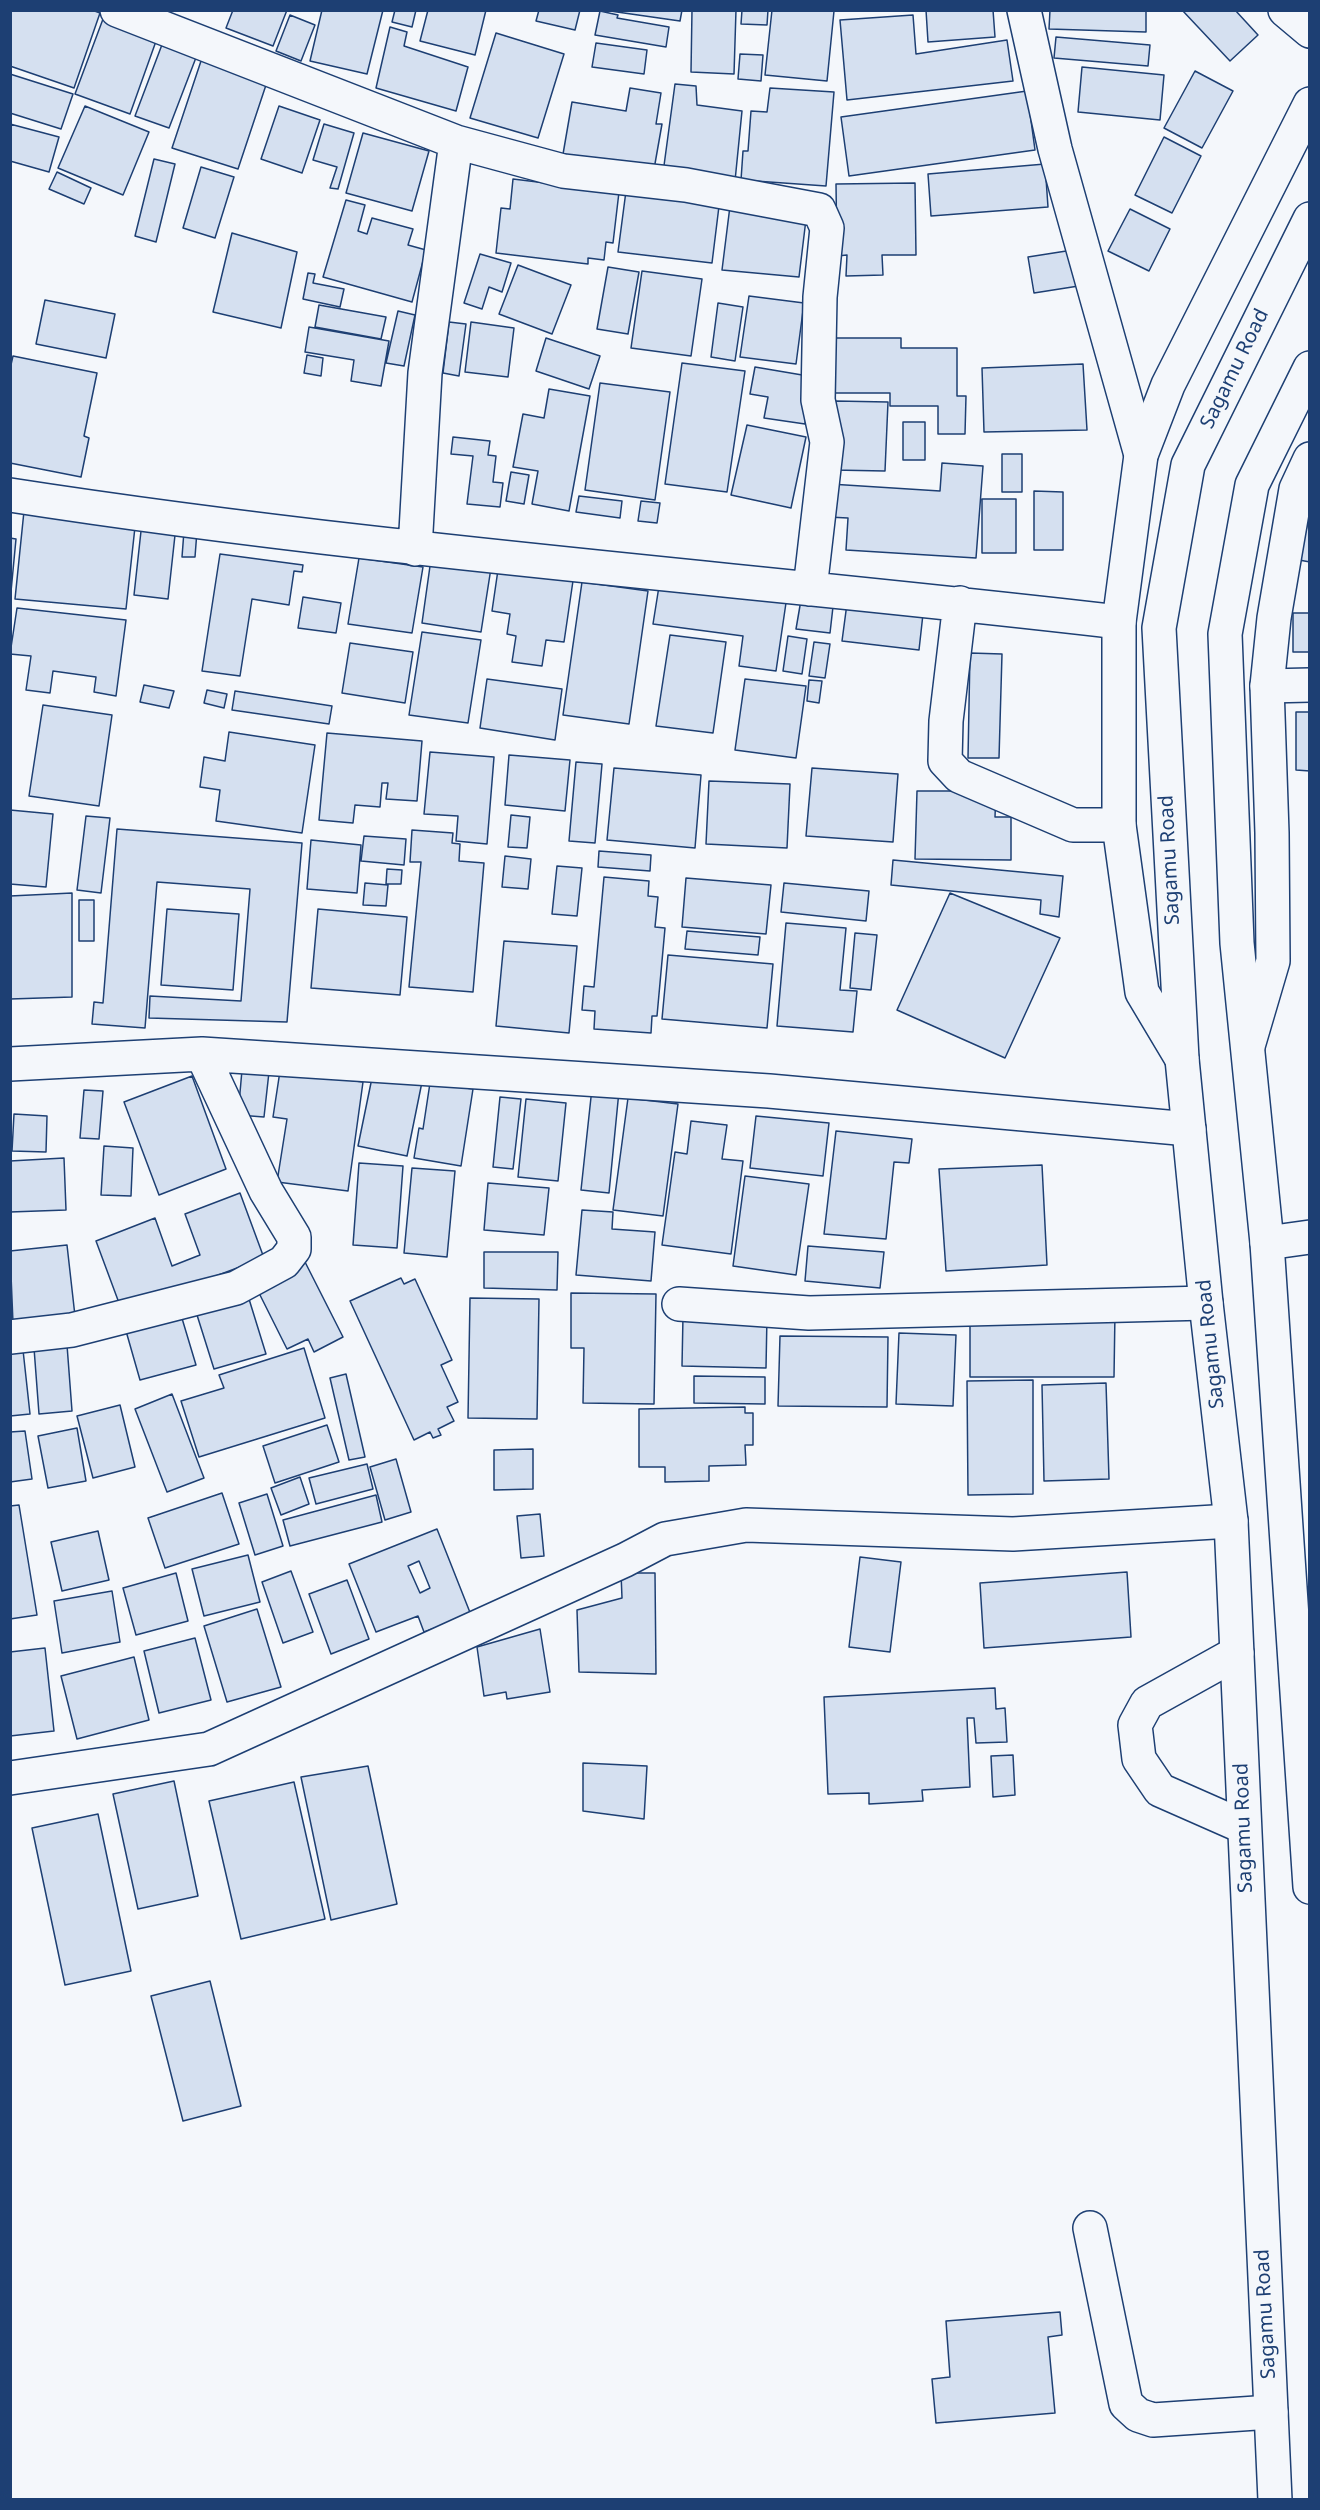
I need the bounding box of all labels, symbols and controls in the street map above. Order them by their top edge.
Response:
street label: Sagamu Road [1196,305,1274,433]
street label: Sagamu Road [1155,794,1185,926]
street label: Sagamu Road [1192,1278,1230,1410]
street label: Sagamu Road [1230,1763,1258,1893]
street label: Sagamu Road [1251,2248,1281,2380]

